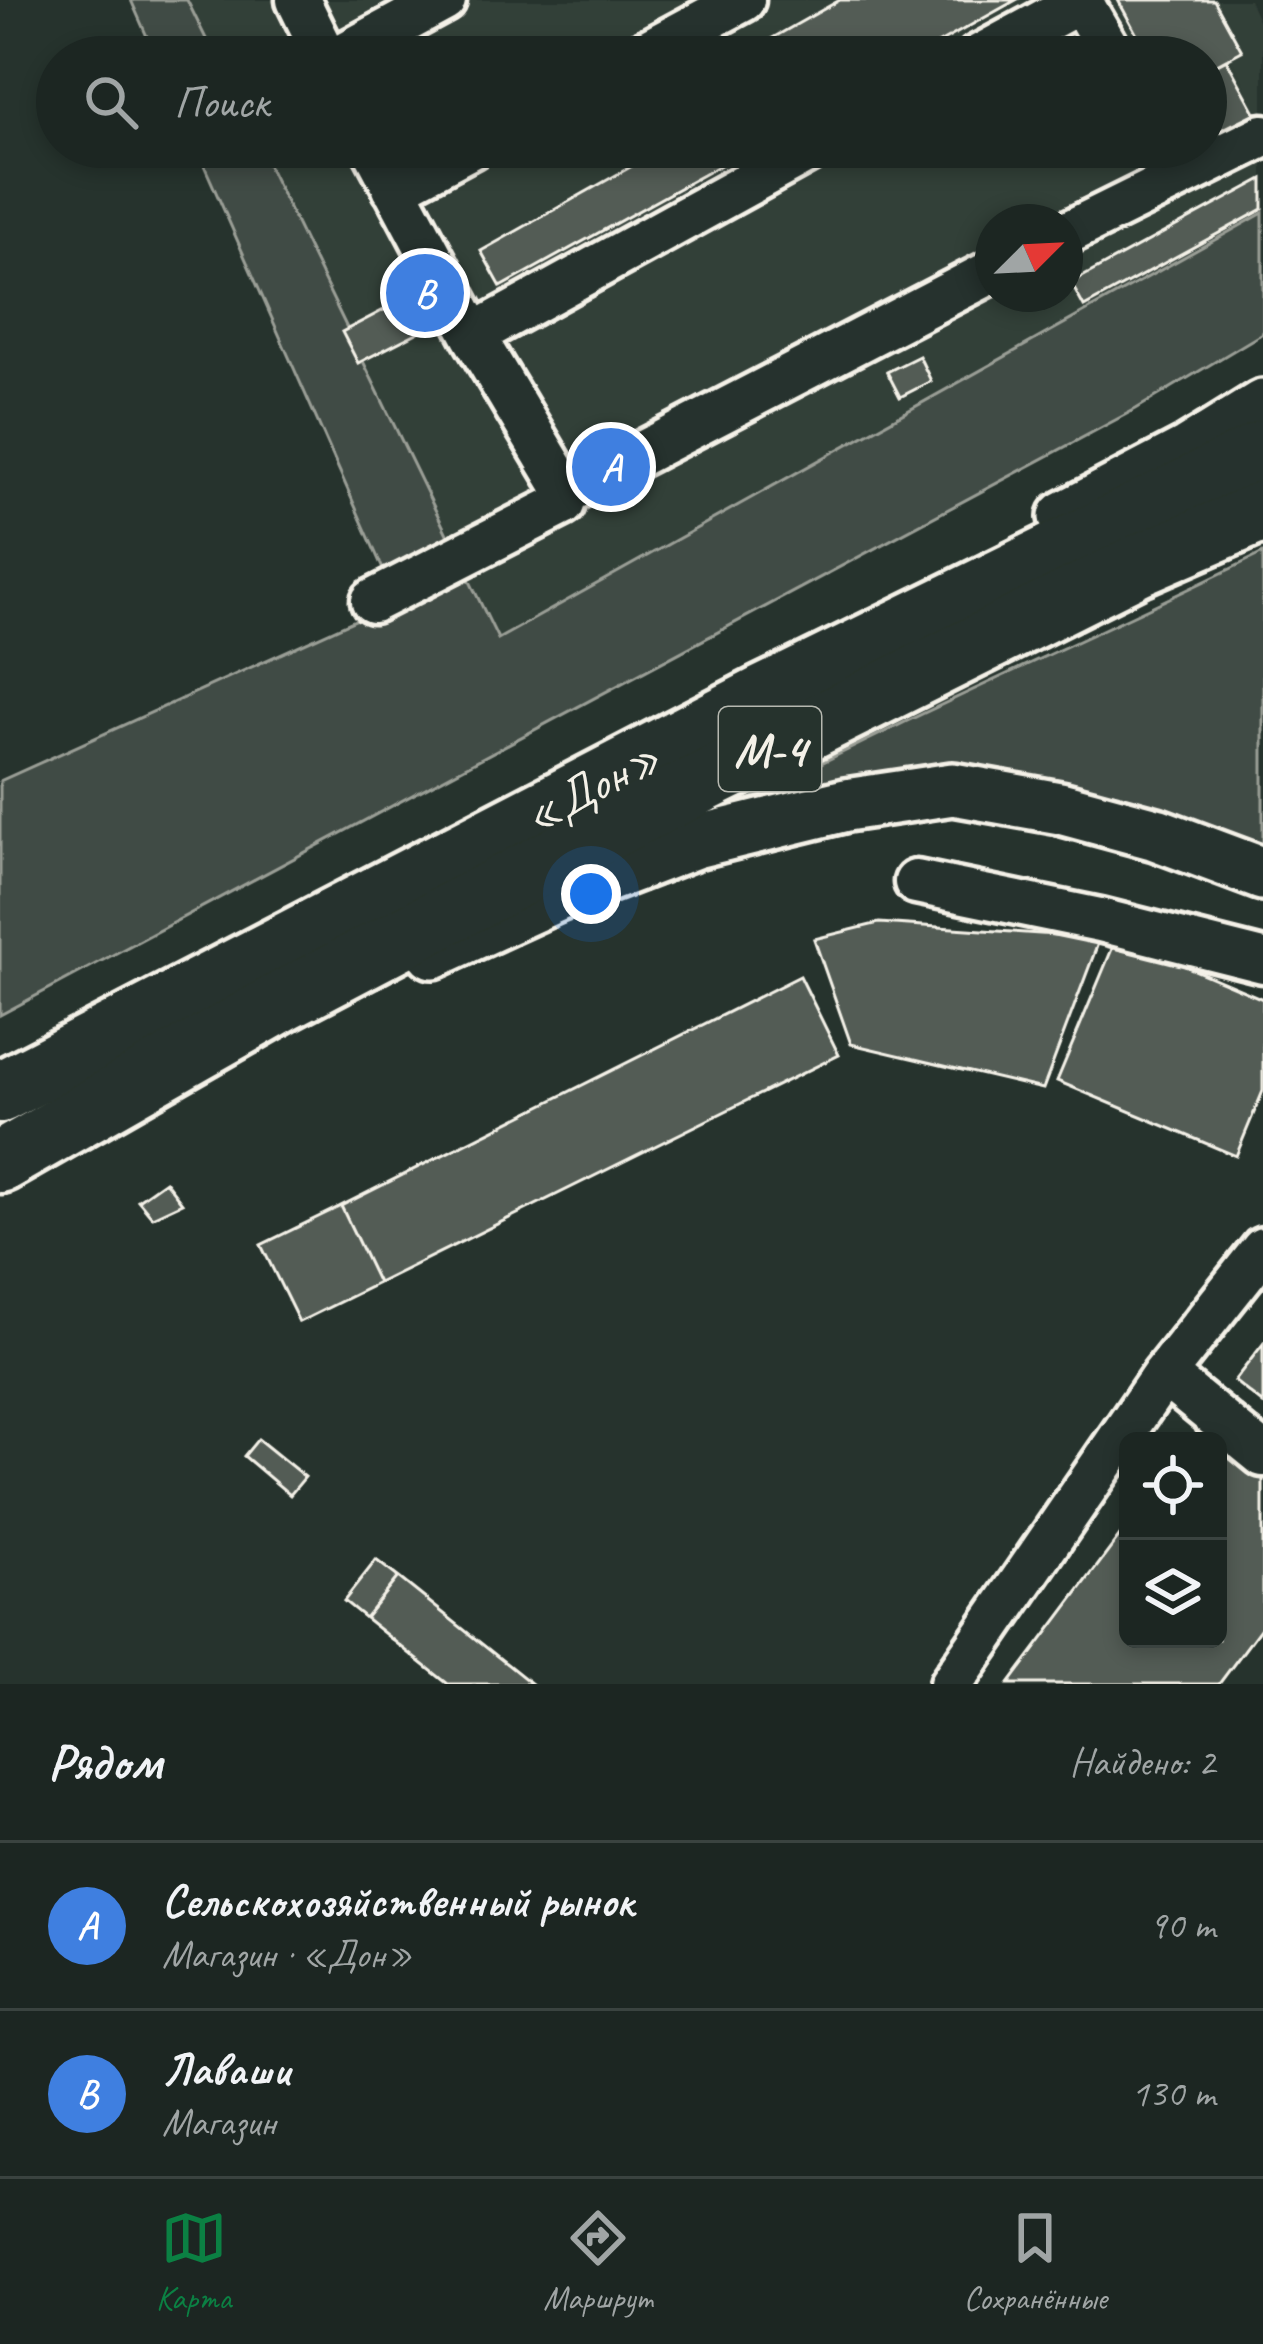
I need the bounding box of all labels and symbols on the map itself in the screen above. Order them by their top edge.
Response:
north arrow [975,204,1083,312]
pin: B [386,248,464,338]
pin: A [572,422,650,512]
road number: М-4 [719,707,821,791]
street label: «Дон» [513,725,671,848]
your location [561,864,621,924]

